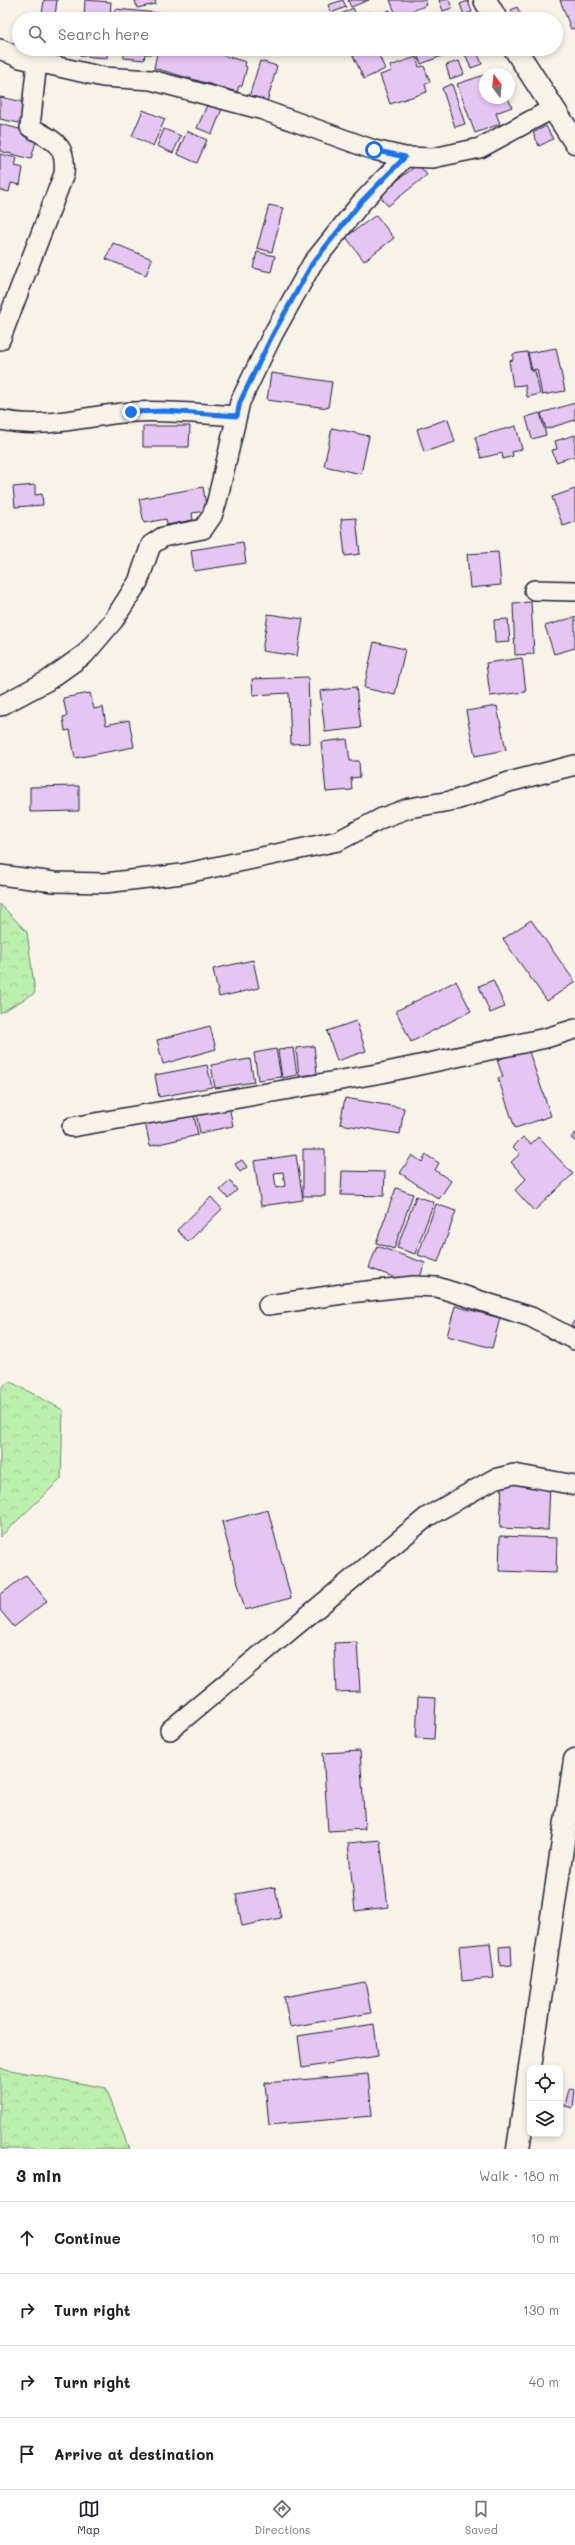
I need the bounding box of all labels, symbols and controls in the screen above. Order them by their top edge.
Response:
search box [12,12,563,56]
icon: search [26,23,48,45]
text: Search here [58,24,149,44]
north arrow [479,68,515,104]
route start [365,141,383,159]
route end [122,403,140,421]
map controls [527,2065,563,2137]
button: locate [527,2065,563,2101]
button: layers [527,2101,563,2137]
text: 3 min [16,2164,61,2186]
text: Walk · 180 m [479,2167,559,2184]
icon: ahead [16,2227,38,2249]
text: Continue [54,2228,121,2248]
text: 10 m [531,2229,559,2246]
icon: right [16,2299,38,2321]
text: Turn right [54,2300,131,2320]
text: 130 m [523,2301,559,2318]
icon: right [16,2371,38,2393]
text: Turn right [54,2372,131,2392]
text: 40 m [529,2373,559,2390]
icon: arrive [16,2443,38,2465]
text: Arrive at destination [54,2444,214,2464]
tab: Map [77,2498,100,2537]
tab: Directions [254,2498,310,2537]
tab: Saved [465,2498,498,2537]

